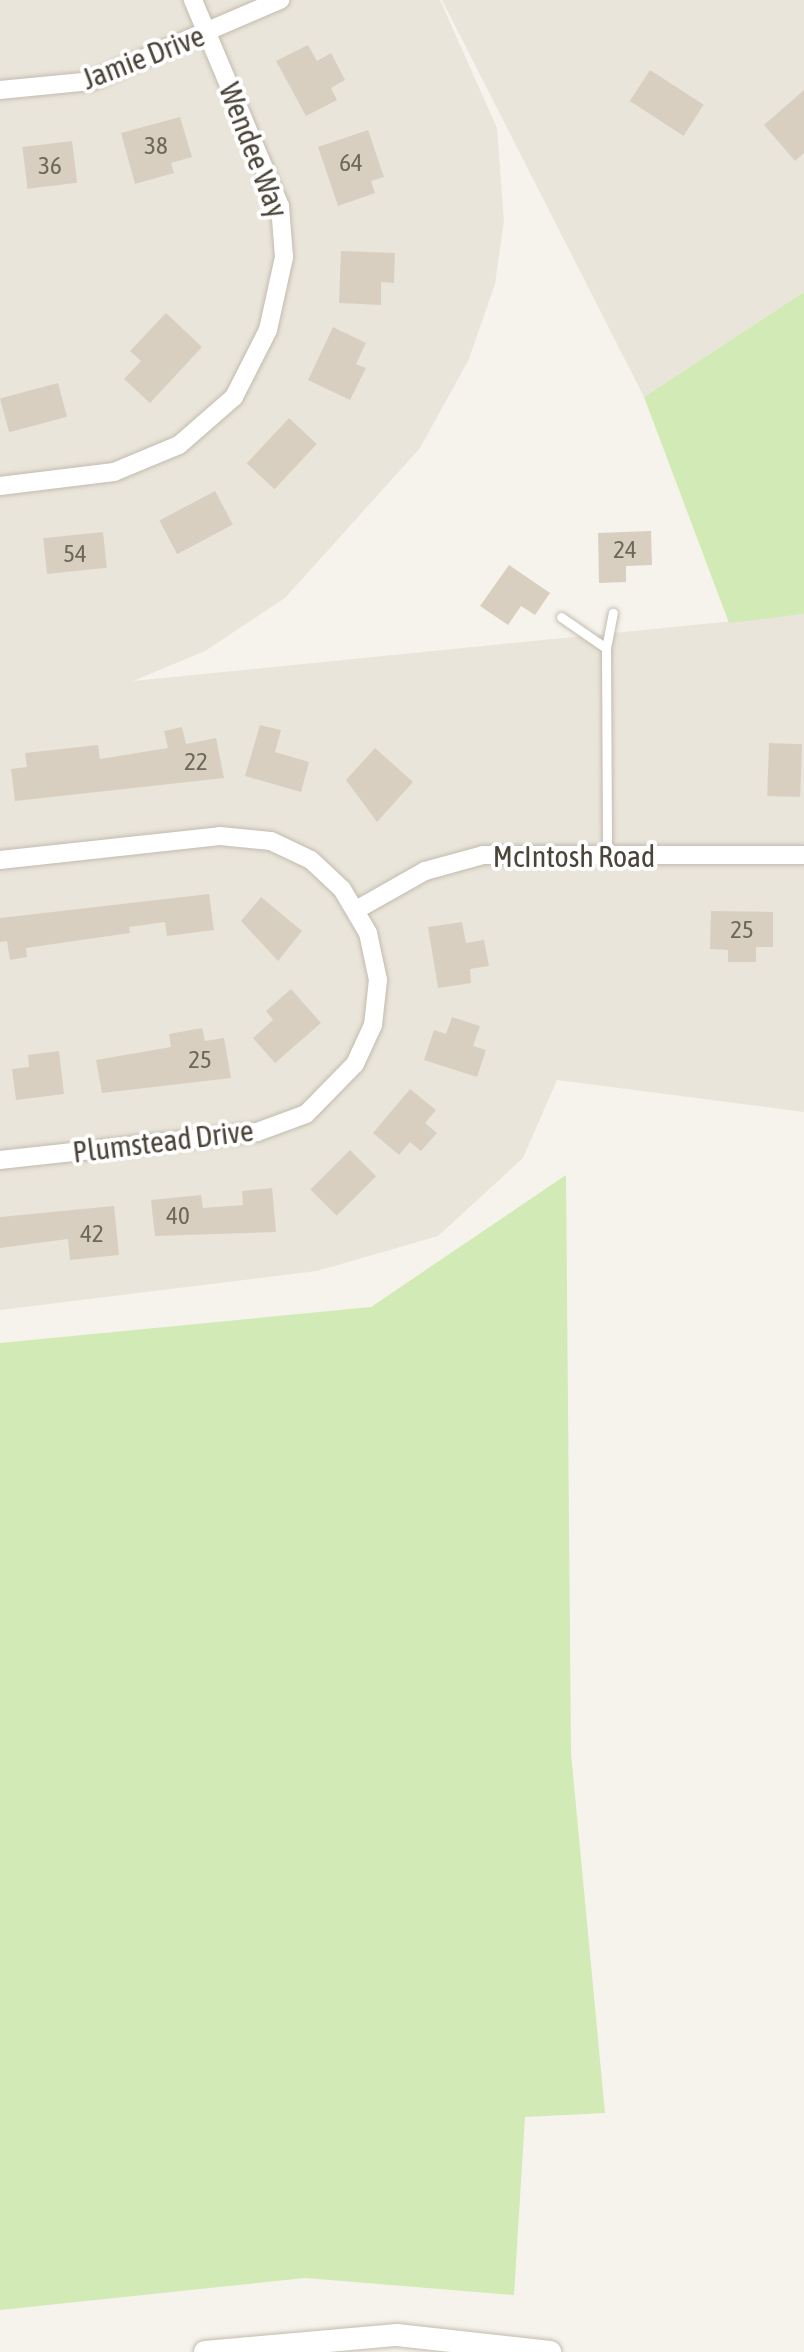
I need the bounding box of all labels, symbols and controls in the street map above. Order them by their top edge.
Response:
street label: Jamie Drive [77,17,209,97]
street label: Wendee Way [212,77,296,223]
house number: 38 [144,130,168,160]
house number: 64 [339,147,363,177]
house number: 36 [38,150,62,180]
house number: 24 [613,534,637,564]
house number: 54 [63,538,87,568]
house number: 22 [184,746,208,776]
street label: McIntosh Road [493,838,655,874]
house number: 25 [730,914,754,944]
house number: 25 [188,1044,212,1074]
street label: Plumstead Drive [71,1112,255,1170]
house number: 40 [166,1200,190,1230]
house number: 42 [80,1218,104,1248]

